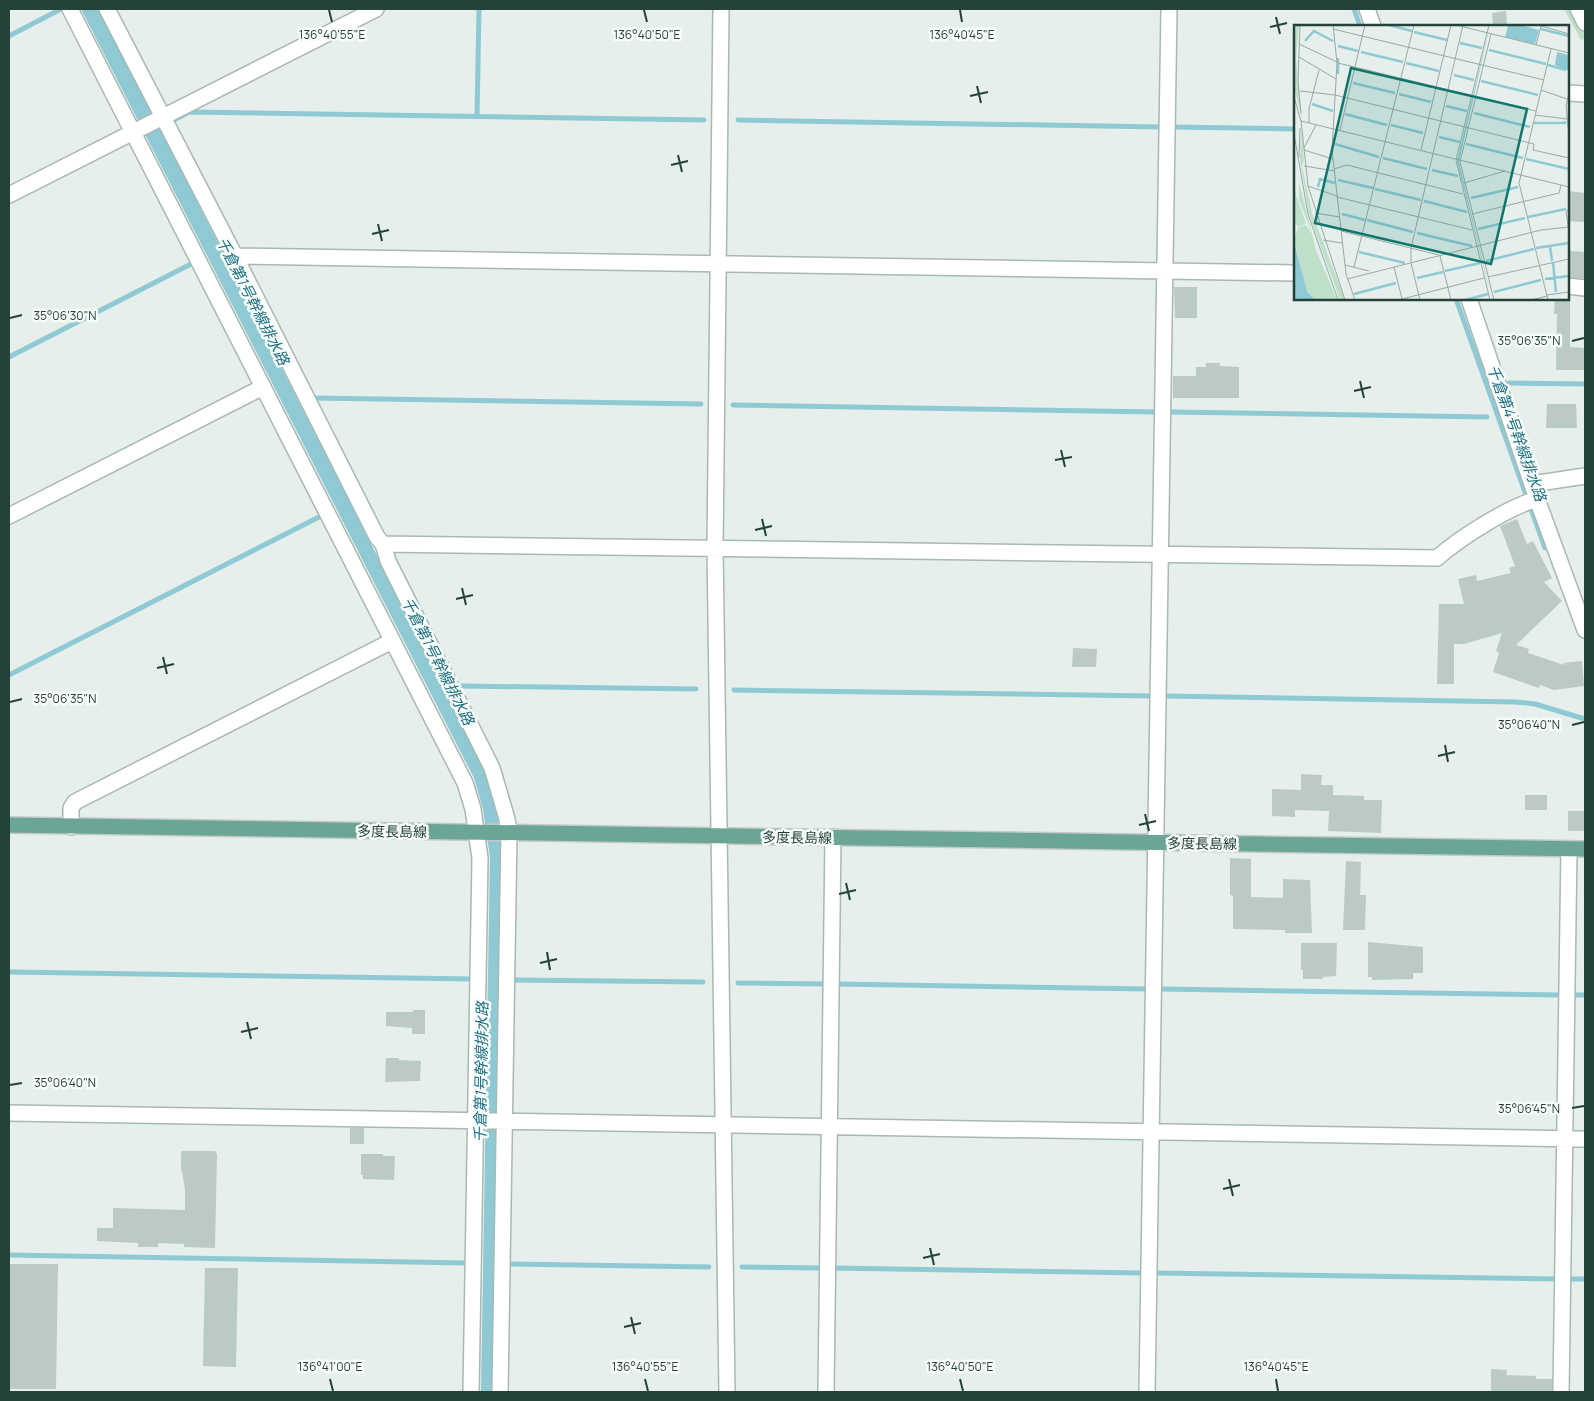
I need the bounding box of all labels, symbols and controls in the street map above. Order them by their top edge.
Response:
inset map [1294,25,1569,300]
text: 136°40'55"E [299,26,365,43]
text: 136°40'50"E [614,26,681,43]
text: 136°40'45"E [929,26,995,43]
water label: 千倉第1号幹線排水路 [212,233,295,370]
text: 35°06'30"N [33,307,97,324]
text: 35°06'35"N [1498,332,1560,349]
water label: 千倉第4号幹線排水路 [1483,362,1552,506]
water label: 千倉第1号幹線排水路 [397,593,480,730]
text: 35°06'35"N [34,690,96,707]
text: 35°06'40"N [1498,716,1560,733]
street label: 多度長島線 [357,821,427,841]
street label: 多度長島線 [762,827,832,847]
street label: 多度長島線 [1167,833,1237,853]
water label: 千倉第1号幹線排水路 [469,999,493,1143]
text: 35°06'40"N [34,1074,96,1091]
text: 35°06'45"N [1498,1100,1560,1117]
text: 136°41'00"E [298,1358,362,1375]
text: 136°40'55"E [612,1358,678,1375]
text: 136°40'50"E [927,1358,994,1375]
text: 136°40'45"E [1243,1358,1309,1375]

